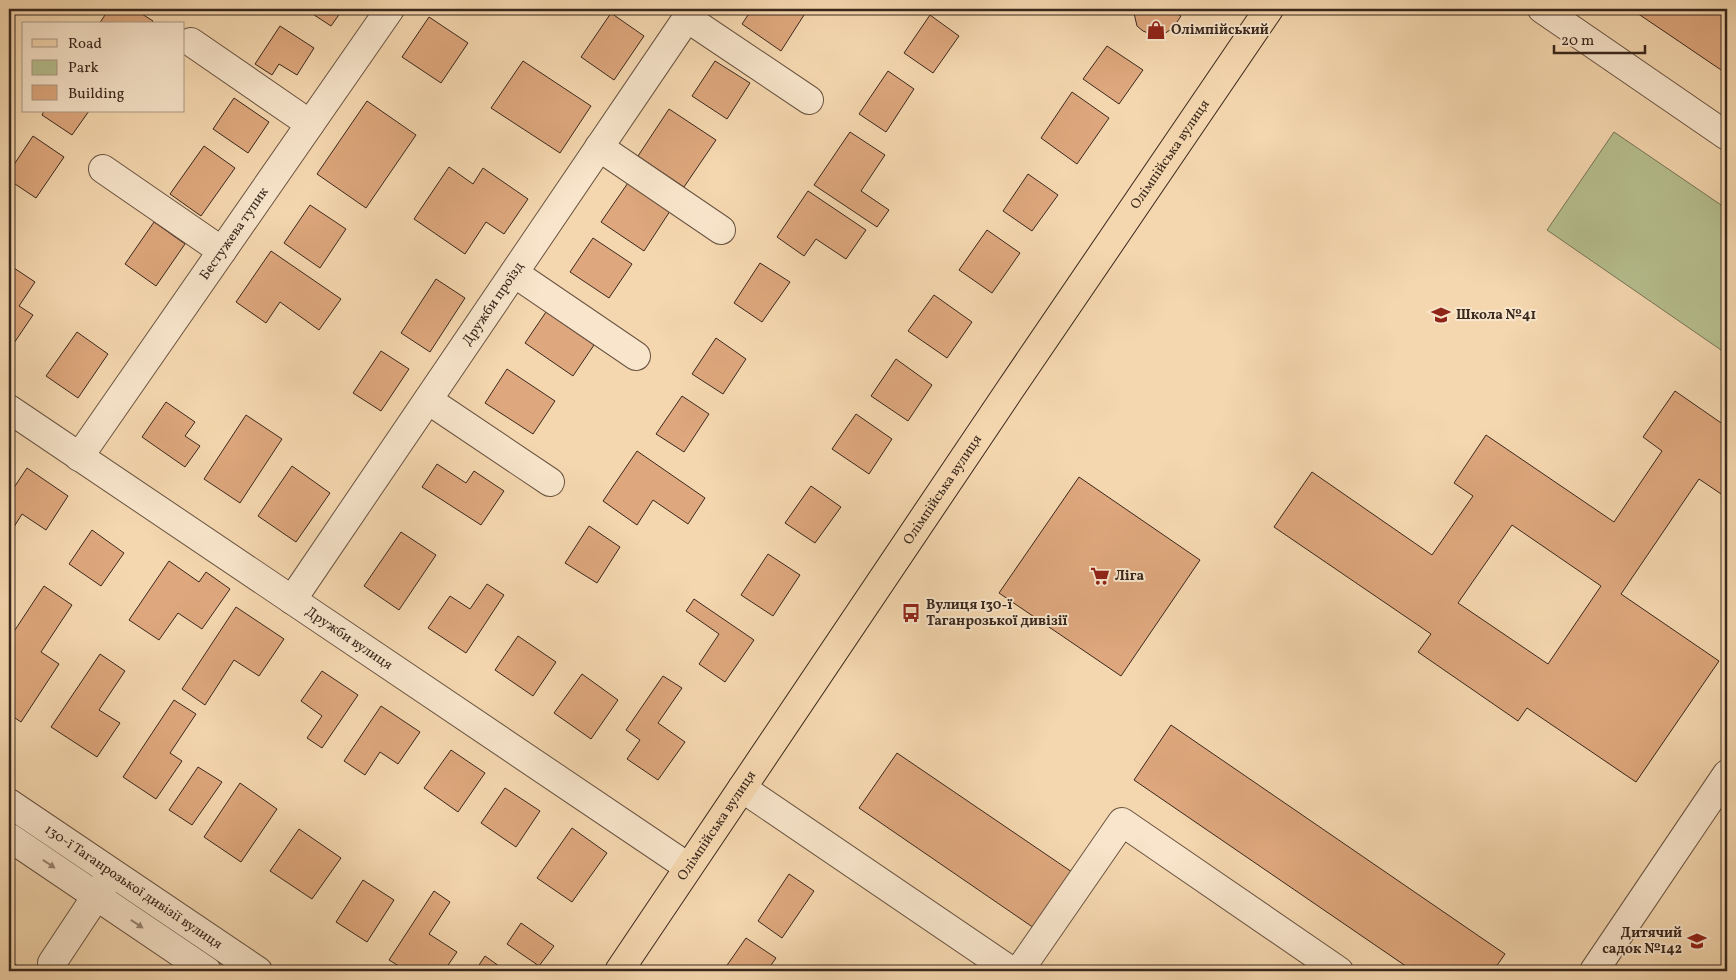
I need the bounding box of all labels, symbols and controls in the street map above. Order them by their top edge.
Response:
shop icon: Олімпійський [1145,19,1167,41]
place label: Олімпійський [1171,21,1269,40]
legend [22,22,185,112]
scale bar [1554,22,1645,54]
text: 20 m [1561,31,1594,52]
text: Road [68,34,102,55]
text: Park [68,58,99,79]
text: Building [68,84,125,105]
street label: Олімпійська вулиця [1126,96,1214,213]
street label: Бестужева тупик [195,183,273,284]
street label: Дружби проїзд [458,258,528,349]
school or university icon: Школа №41 [1430,304,1452,326]
place label: Школа №41 [1456,306,1536,325]
street label: Олімпійська вулиця [899,431,986,548]
supermarket icon: Ліга [1089,565,1111,587]
place label: Ліга [1115,567,1144,586]
place label: Вулиця 130-ї Таганрозької дивізії [926,596,1068,631]
street label: Дружби вулиця [302,602,396,674]
bus stop icon: Вулиця 130-ї Таганрозької дивізії [900,602,922,624]
street label: Олімпійська вулиця [673,767,760,885]
street label: 130-ї Таганрозької дивізії вулиця [41,820,226,954]
one-way arrow [42,859,56,869]
one-way arrow [131,919,144,929]
place label: Дитячий садок №142 [1602,924,1682,959]
school or university icon: Дитячий садок №142 [1686,930,1708,952]

